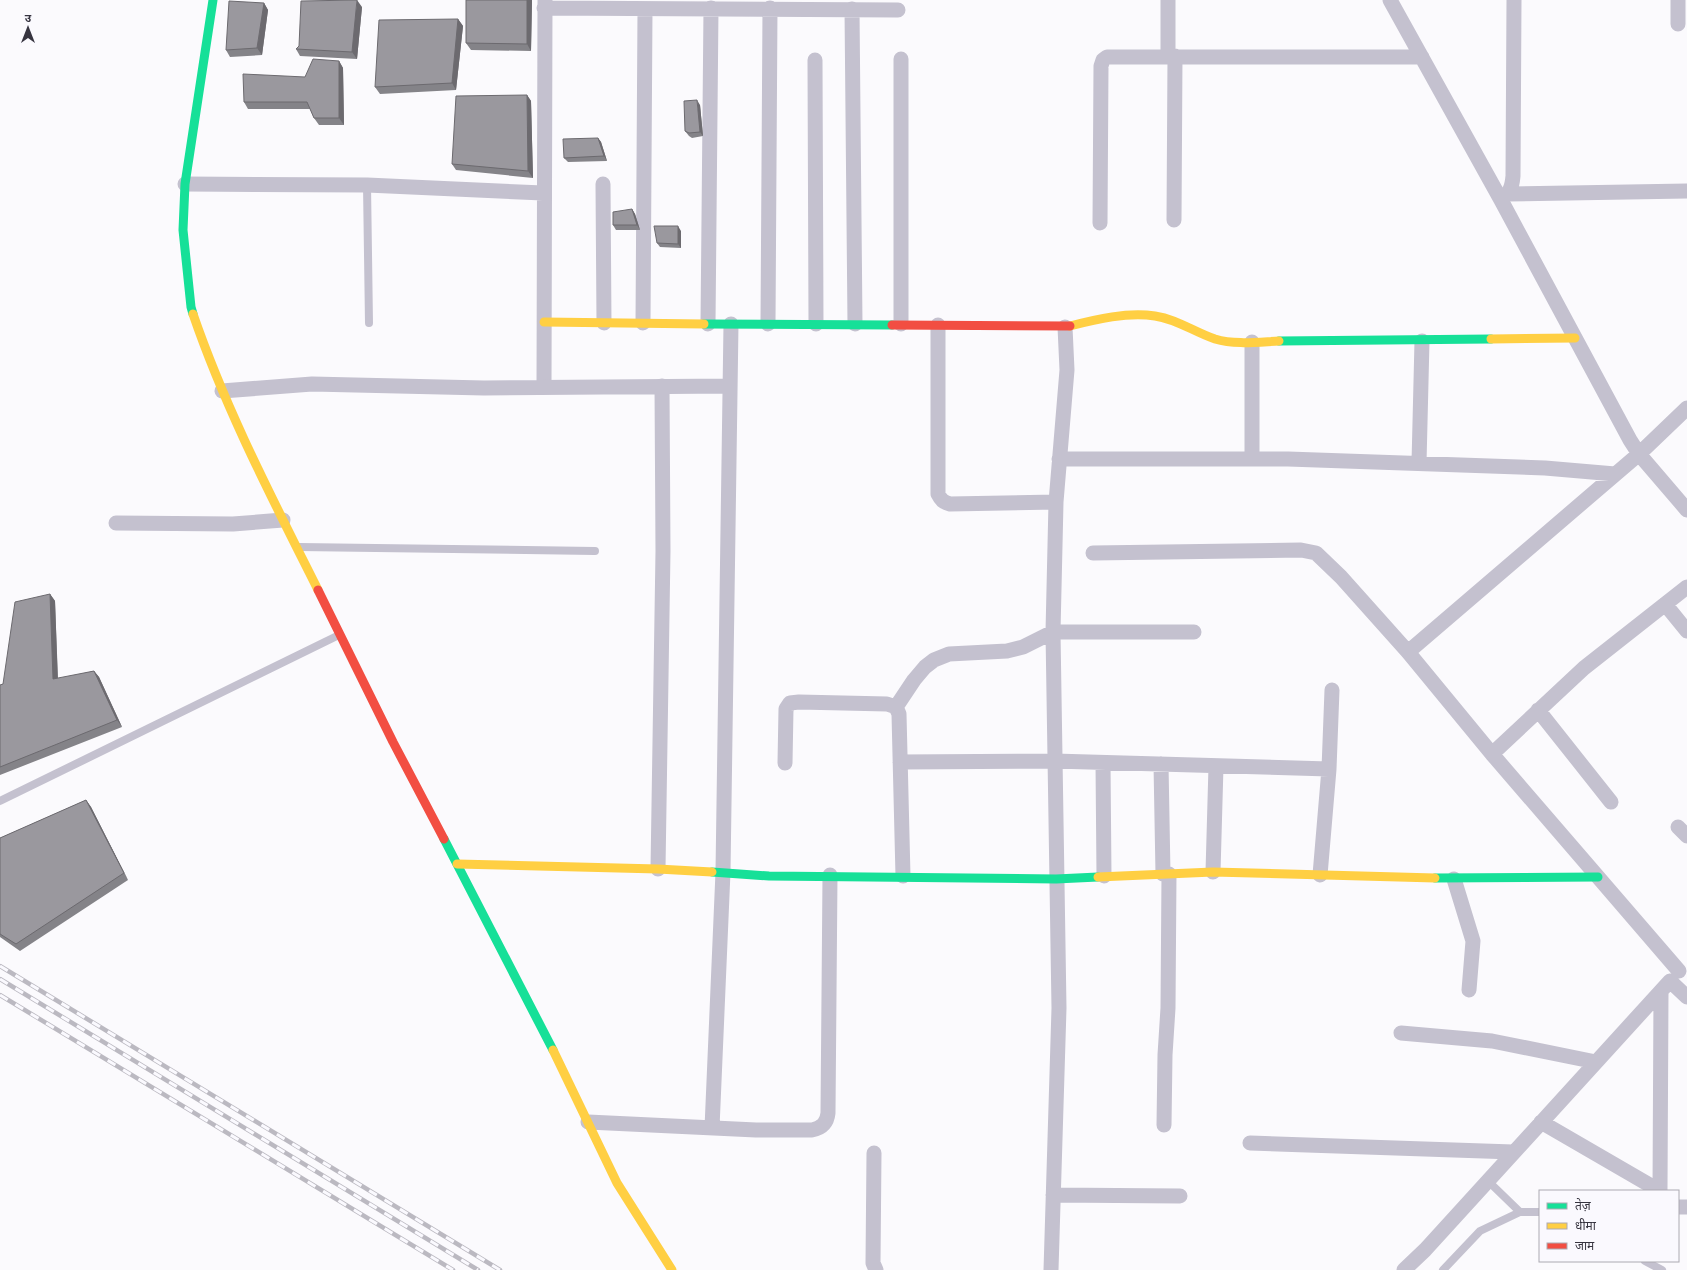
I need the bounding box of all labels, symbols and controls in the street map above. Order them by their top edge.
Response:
north arrow [8,8,48,48]
text: उ [25,12,32,25]
legend [1539,1190,1679,1262]
text: तेज़ [1575,1198,1592,1213]
text: धीमा [1575,1218,1597,1233]
text: जाम [1575,1239,1595,1253]

